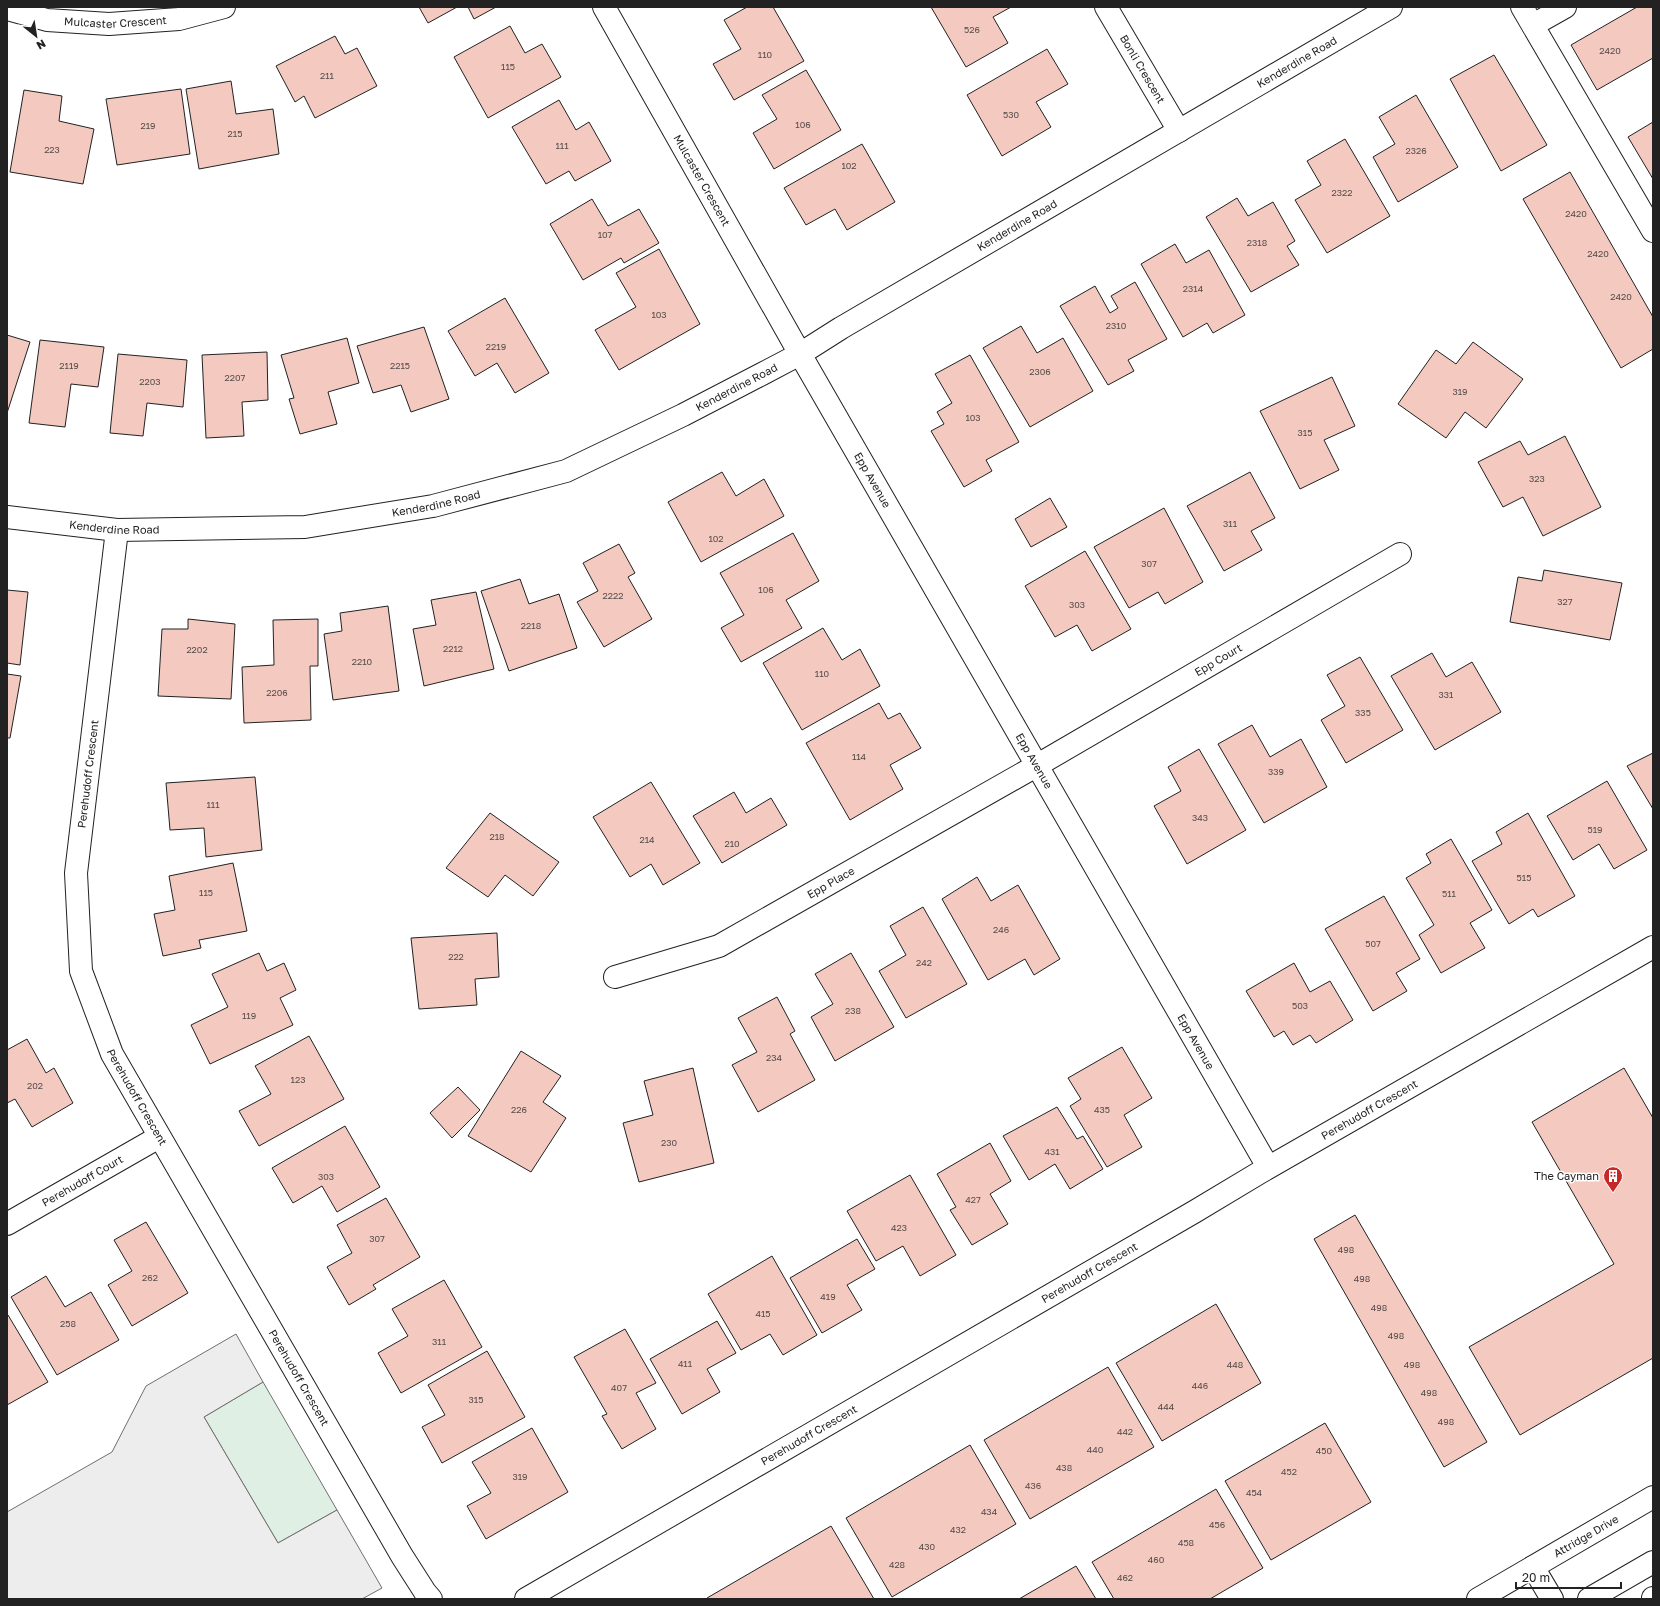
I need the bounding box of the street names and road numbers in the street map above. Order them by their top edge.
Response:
street label: Mulcaster Crescent [64,13,167,30]
street label: Bonli Crescent [1118,32,1168,105]
street label: Kenderdine Road [1254,33,1339,90]
street label: Mulcaster Crescent [671,132,733,228]
street label: Kenderdine Road [974,196,1059,253]
street label: Kenderdine Road [693,360,779,413]
street label: Epp Avenue [852,450,894,510]
street label: Kenderdine Road [391,487,482,519]
street label: Kenderdine Road [69,517,160,536]
street label: Epp Court [1192,641,1244,678]
street label: Perehudoff Crescent [74,719,101,829]
street label: Epp Avenue [1014,731,1056,791]
street label: Epp Place [805,864,856,901]
street label: Epp Avenue [1175,1011,1217,1071]
street label: Perehudoff Crescent [105,1047,170,1147]
street label: Perehudoff Crescent [1319,1077,1420,1142]
street label: Perehudoff Court [39,1152,125,1209]
street label: Perehudoff Crescent [1039,1239,1139,1305]
street label: Perehudoff Crescent [267,1327,332,1428]
street label: Perehudoff Crescent [758,1402,859,1468]
street label: Attridge Drive [1551,1512,1620,1560]

